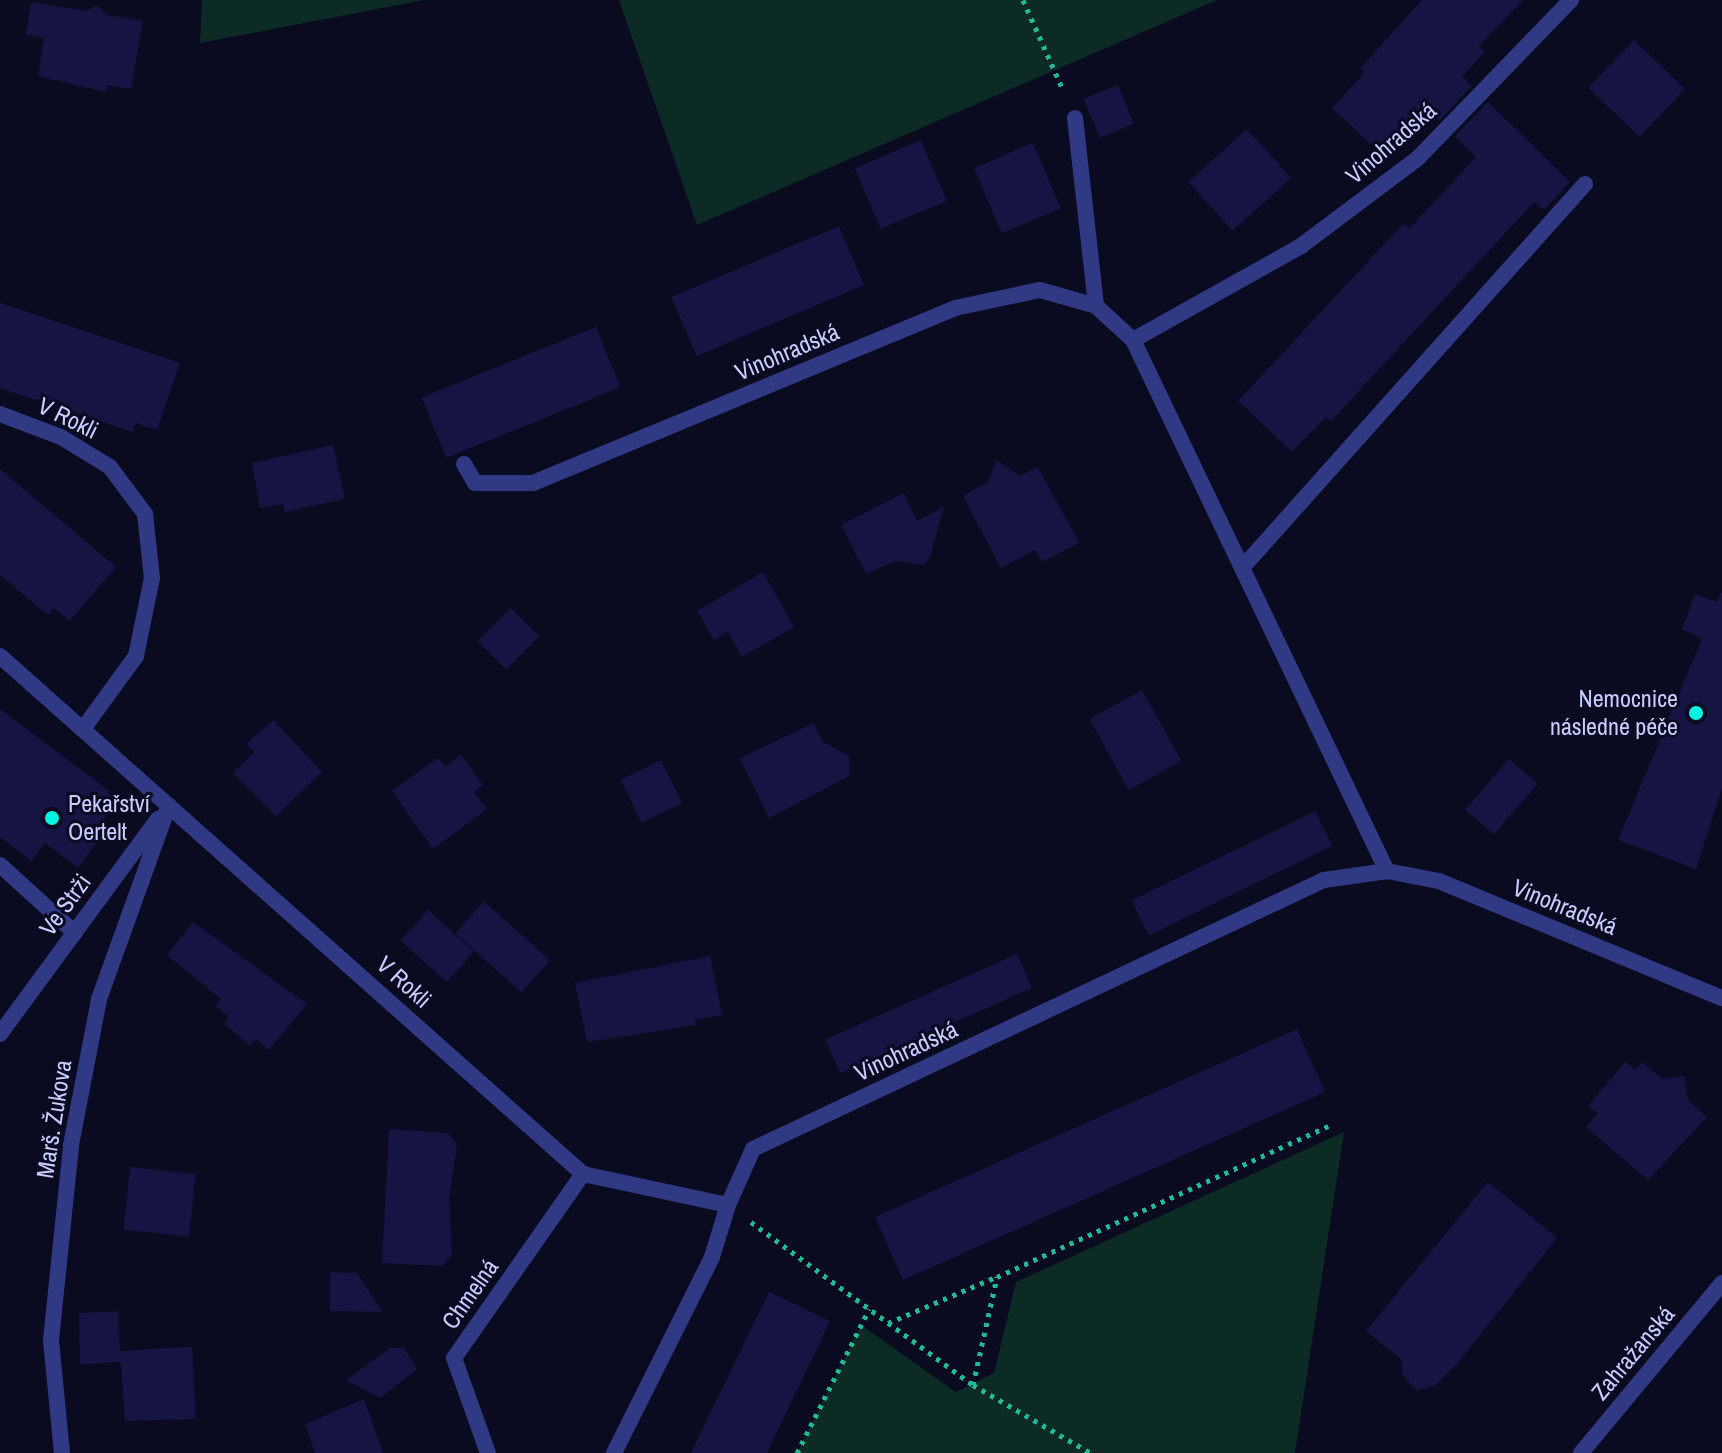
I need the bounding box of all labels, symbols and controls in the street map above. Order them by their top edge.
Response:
street label: Vinohradská [1340,96,1442,190]
street label: Vinohradská [731,317,843,387]
street label: V Rokli [33,391,103,445]
place label: Nemocnice následné péče [1550,685,1678,741]
marker: Nemocnice následné péče [1685,702,1707,724]
place label: Pekařství Oertelt [68,790,150,846]
marker: Pekařství Oertelt [43,809,61,827]
street label: Ve Strži [33,869,97,941]
street label: Vinohradská [1509,873,1621,941]
street label: V Rokli [371,950,437,1014]
street label: Vinohradská [850,1015,962,1087]
street label: Marš. Žukova [30,1058,78,1180]
street label: Chmelná [436,1253,504,1335]
street label: Zahražanská [1585,1300,1681,1406]

